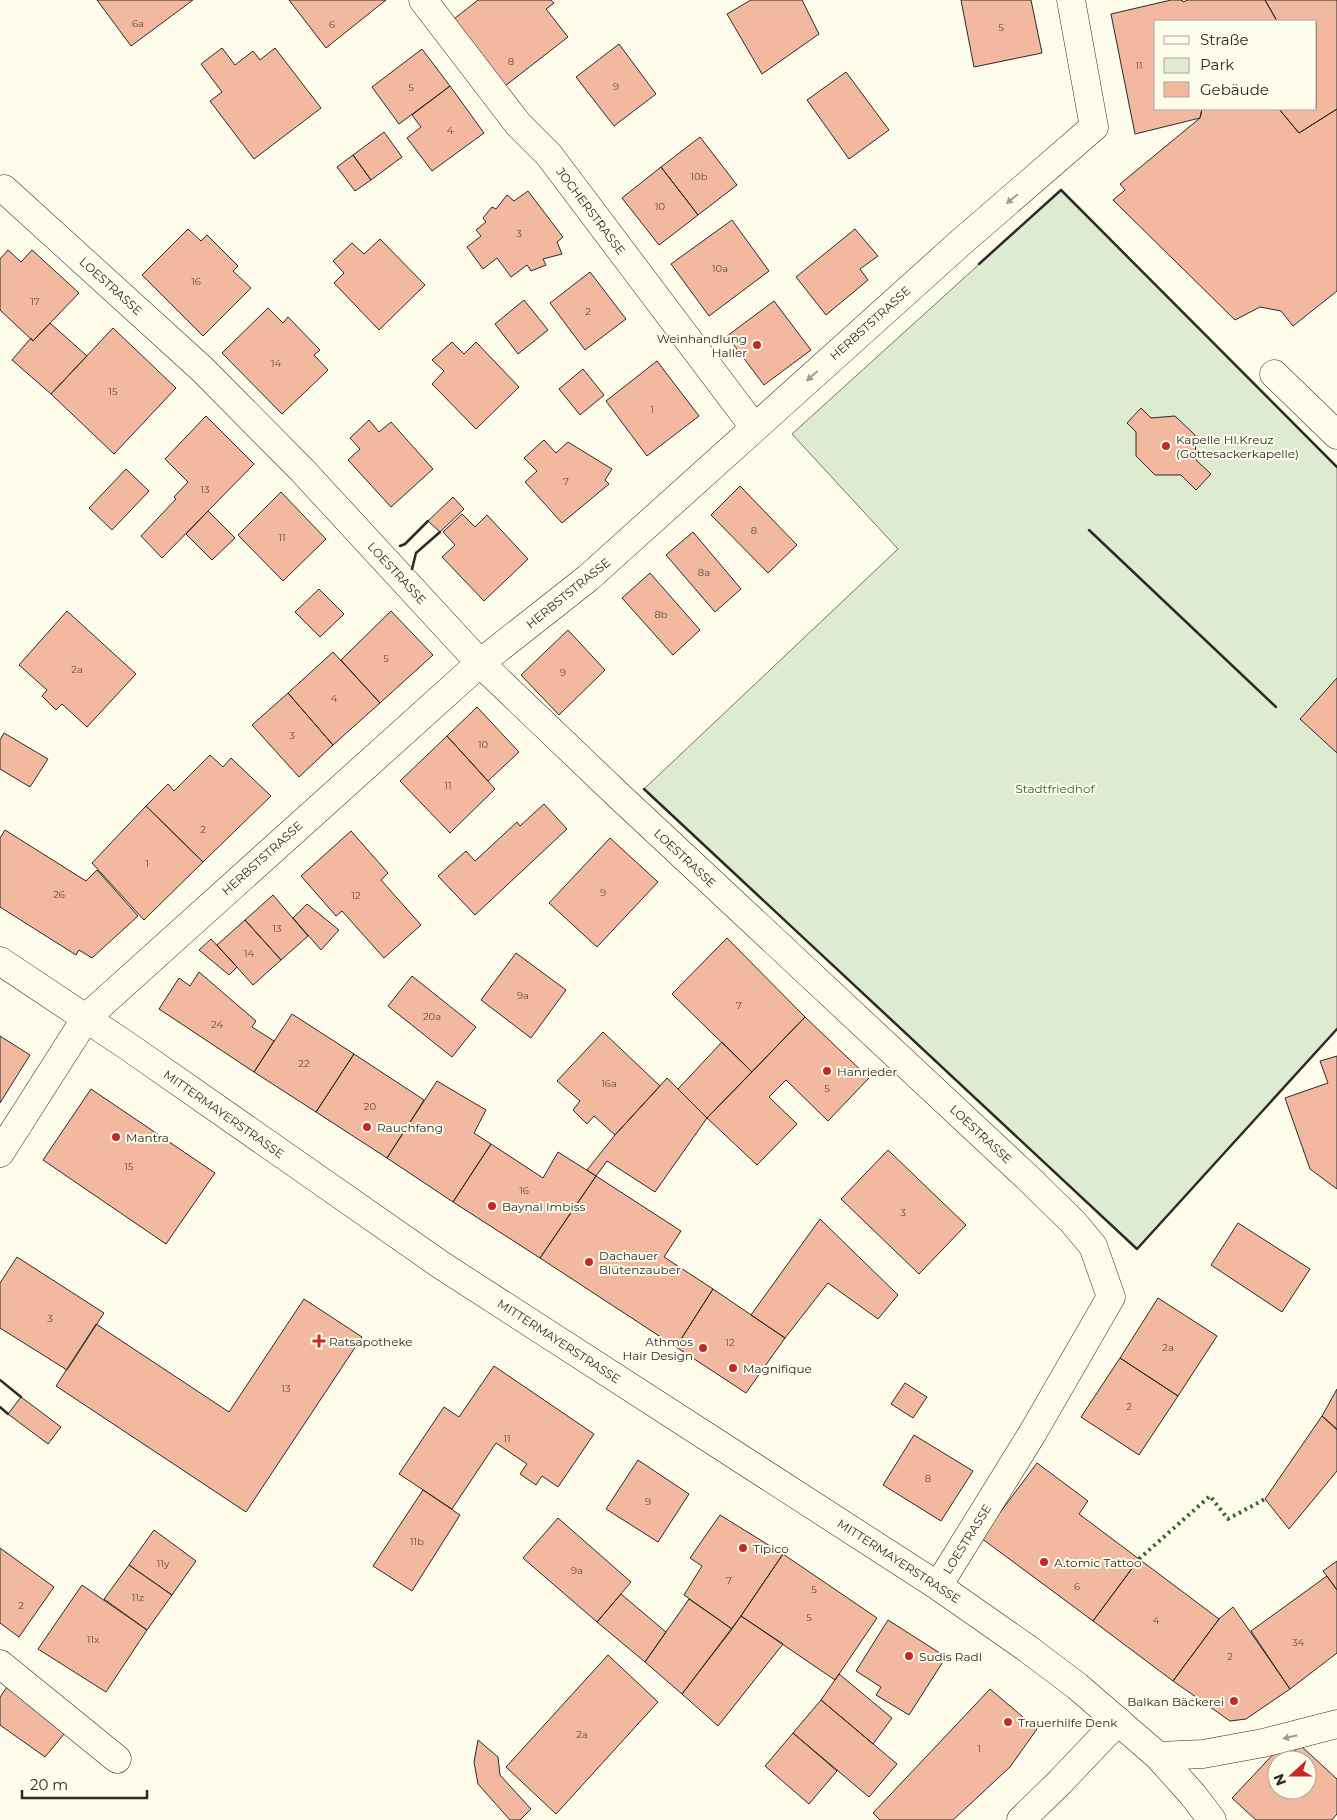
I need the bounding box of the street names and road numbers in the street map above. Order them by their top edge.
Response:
street label: JOCHERSTRASSE [553,164,629,258]
street label: LOESTRASSE [77,254,145,318]
street label: HERBSTSTRASSE [826,283,914,363]
street label: LOESTRASSE [365,539,429,607]
street label: HERBSTSTRASSE [523,555,613,631]
street label: HERBSTSTRASSE [218,818,306,898]
street label: LOESTRASSE [651,826,719,890]
street label: MITTERMAYERSTRASSE [161,1067,287,1161]
street label: LOESTRASSE [947,1102,1015,1166]
street label: MITTERMAYERSTRASSE [495,1296,623,1386]
street label: LOESTRASSE [940,1501,994,1577]
street label: MITTERMAYERSTRASSE [835,1516,963,1606]

